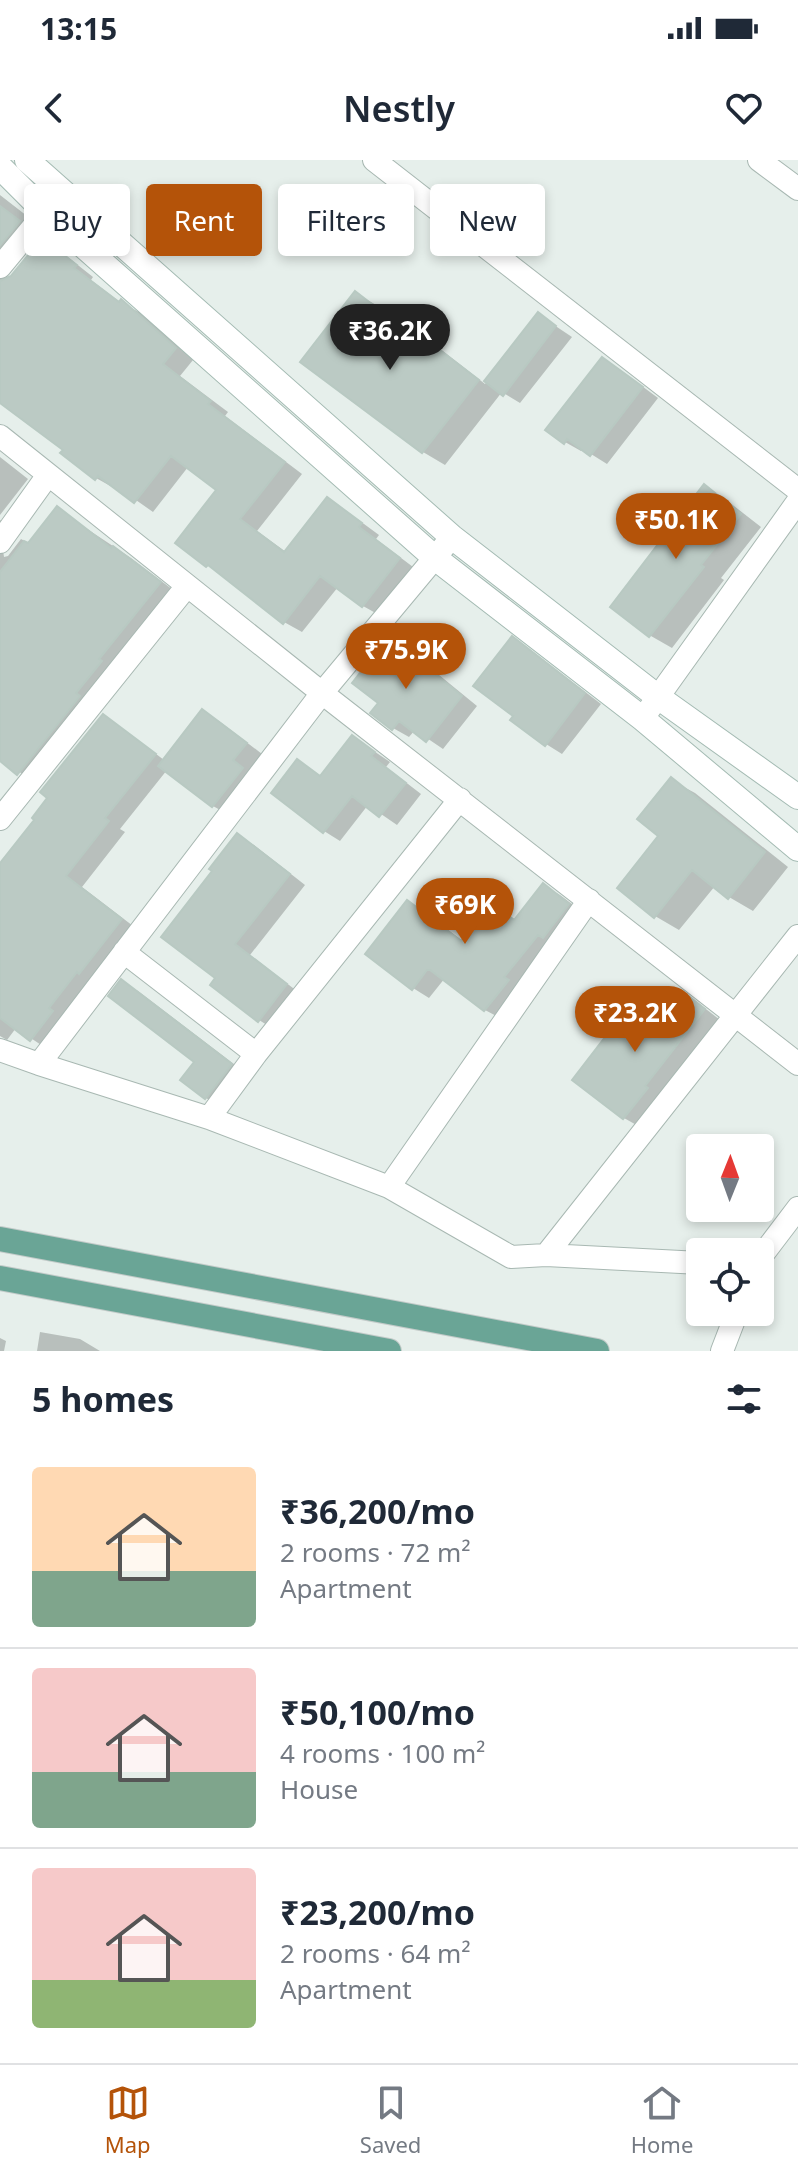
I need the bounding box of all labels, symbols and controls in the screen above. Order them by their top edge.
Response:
text: 13:15 [40,8,117,49]
text: Nestly [343,84,455,133]
icon: back [32,86,76,130]
icon: heart [722,86,766,130]
chip: Buy [24,184,130,256]
chip: Rent [146,184,262,256]
chip: Filters [278,184,414,256]
chip: New [430,184,545,256]
pin: ₹36.2K [325,304,455,372]
text: ₹36.2K [348,312,432,348]
pin: ₹50.1K [611,493,741,561]
text: ₹50.1K [634,501,718,537]
pin: ₹75.9K [341,623,471,691]
text: ₹75.9K [364,631,448,667]
pin: ₹69K [418,878,512,946]
text: ₹69K [434,886,496,922]
pin: ₹23.2K [570,986,700,1054]
text: ₹23.2K [593,994,677,1030]
north arrow [686,1134,774,1222]
map controls [686,1134,774,1326]
button: locate [686,1238,774,1326]
text: 5 homes [32,1376,174,1422]
icon: filters [722,1377,766,1421]
text: ₹36,200/mo [280,1488,475,1534]
icon: home [96,1499,192,1595]
text: 2 rooms · 72 m² [280,1534,470,1570]
text: Apartment [280,1570,412,1606]
text: ₹50,100/mo [280,1689,475,1735]
icon: home [96,1700,192,1796]
text: 4 rooms · 100 m² [280,1735,485,1771]
text: House [280,1771,358,1807]
text: ₹23,200/mo [280,1889,475,1935]
icon: home [96,1900,192,1996]
text: 2 rooms · 64 m² [280,1935,470,1971]
text: Apartment [280,1971,412,2007]
tab: Map [105,2081,151,2159]
tab: Saved [360,2081,421,2159]
tab: Home [631,2081,693,2159]

